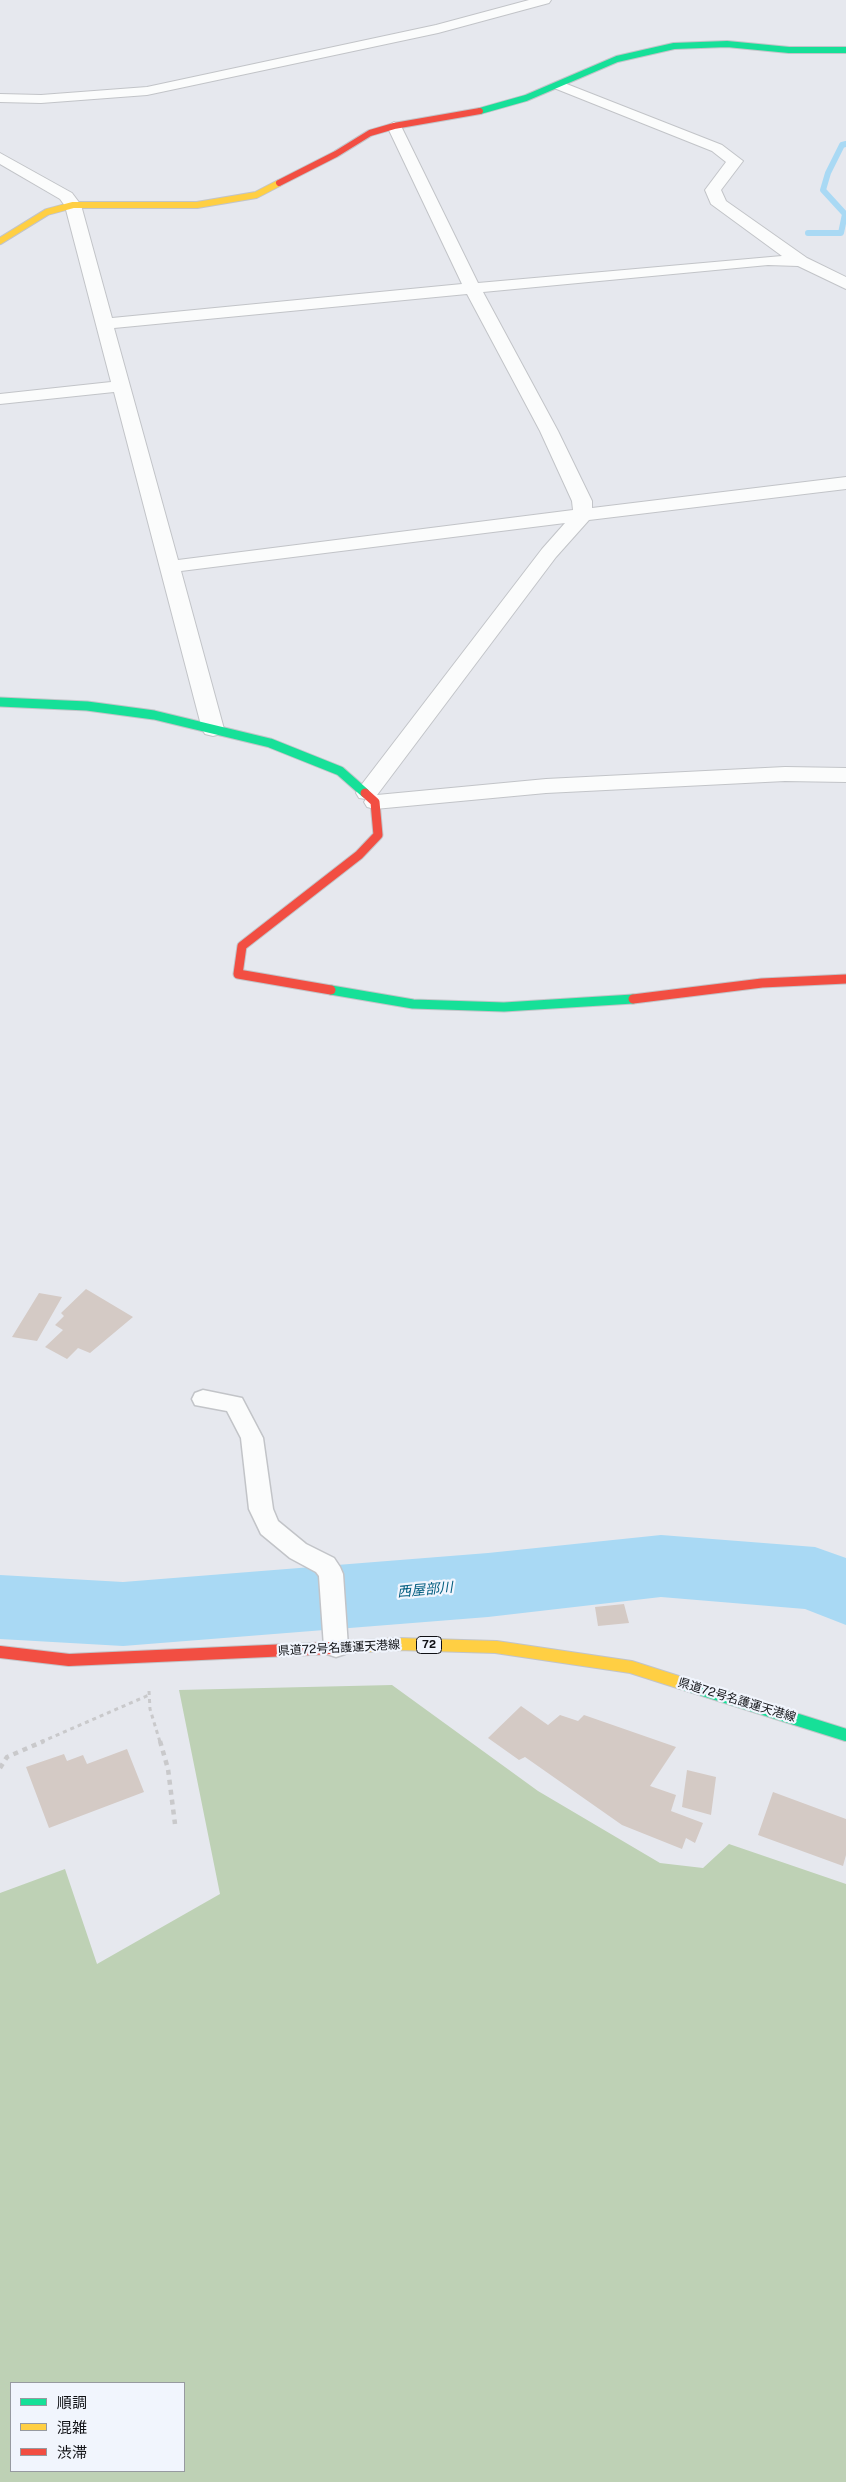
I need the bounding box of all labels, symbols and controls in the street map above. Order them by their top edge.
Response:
water label: 西屋部川 [396,1579,454,1601]
road number: 72 [416,1636,442,1654]
street label: 県道72号名護運天港線 [277,1638,401,1658]
street label: 県道72号名護運天港線 [676,1675,798,1725]
legend [10,2382,185,2472]
text: 順調 [57,2394,87,2411]
text: 混雑 [57,2419,87,2436]
text: 渋滞 [57,2444,87,2461]

